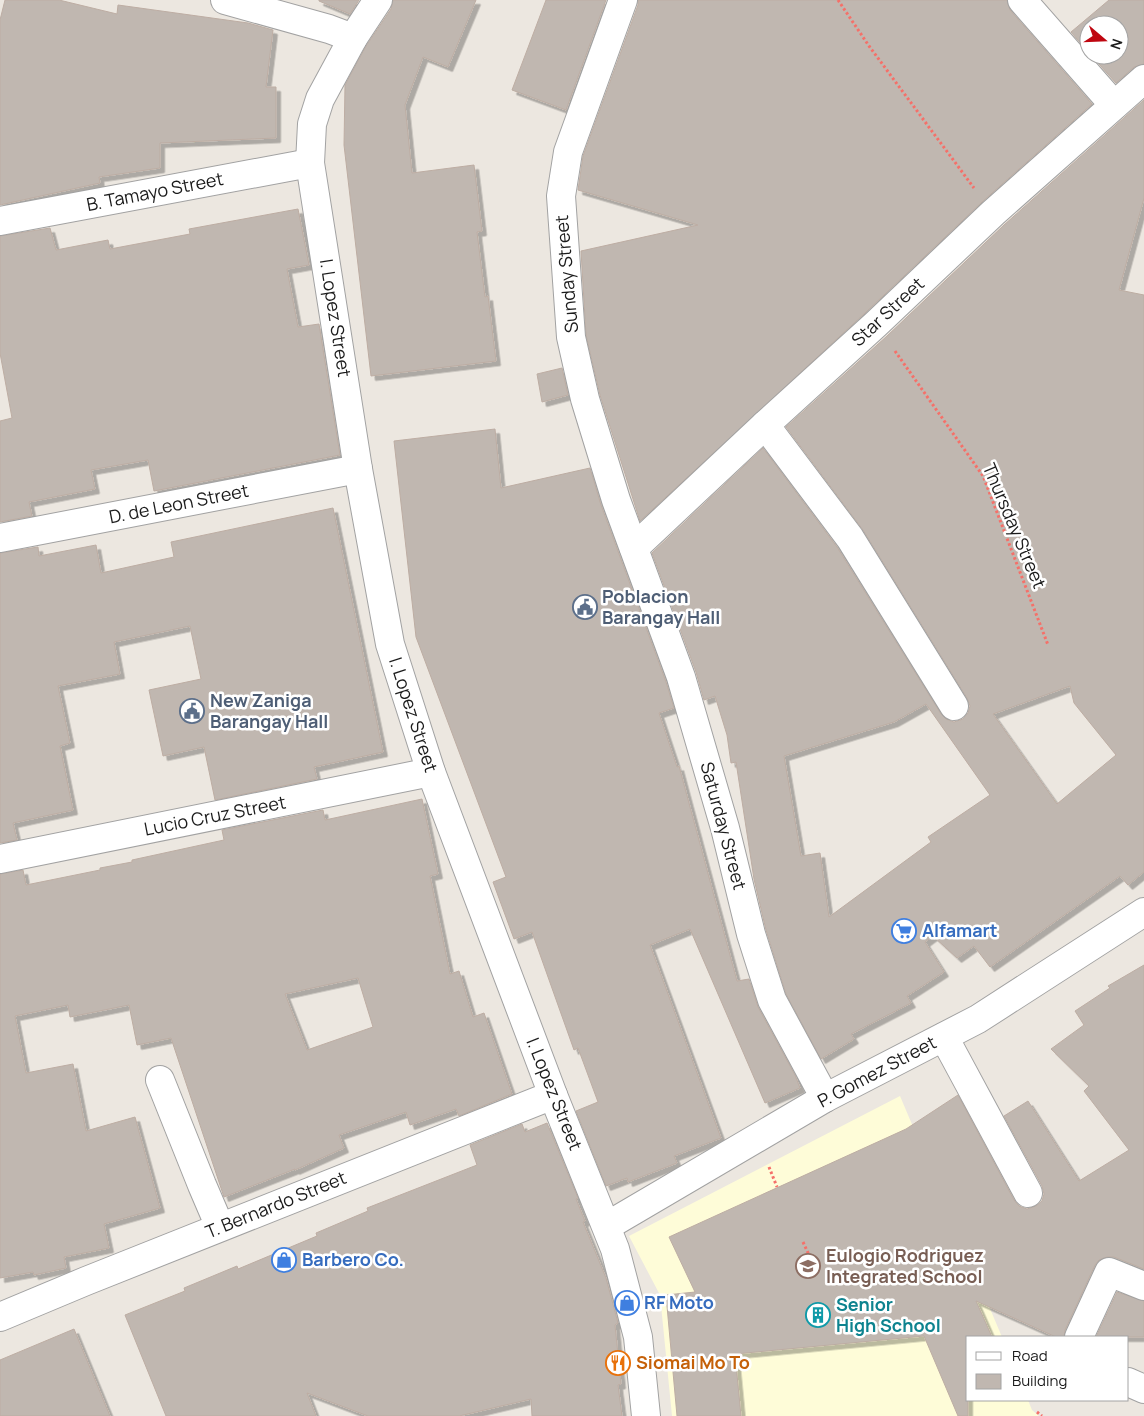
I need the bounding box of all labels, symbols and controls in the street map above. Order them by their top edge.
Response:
north arrow [1079,15,1129,65]
text: N [1106,37,1127,52]
street label: B. Tamayo Street [84,166,225,216]
street label: Sunday Street [549,214,583,334]
street label: I. Lopez Street [315,257,357,379]
street label: Star Street [846,271,929,351]
street label: Thursday Street [978,459,1052,592]
street label: D. de Leon Street [107,478,251,528]
place label: Poblacion Barangay Hall [602,584,720,629]
public building icon: Poblacion Barangay Hall [572,594,598,620]
street label: I. Lopez Street [384,654,444,775]
place label: New Zaniga Barangay Hall [210,688,328,733]
public building icon: New Zaniga Barangay Hall [179,698,205,724]
street label: Saturday Street [695,759,753,892]
street label: Lucio Cruz Street [142,789,288,841]
supermarket icon: Alfamart [891,918,917,944]
place label: Alfamart [922,918,998,942]
street label: P. Gomez Street [813,1030,940,1113]
street label: I. Lopez Street [521,1034,588,1153]
street label: T. Bernardo Street [202,1165,350,1243]
place label: Eulogio Rodriguez Integrated School [826,1243,984,1288]
shop icon: Barbero Co. [271,1247,297,1273]
place label: Barbero Co. [302,1247,404,1271]
school or university icon: Eulogio Rodriguez Integrated School [795,1253,821,1279]
shop icon: RF Moto [614,1290,640,1316]
place label: RF Moto [644,1290,714,1314]
place label: Senior High School [836,1292,941,1337]
building icon: Senior High School [805,1302,831,1328]
legend [966,1336,1129,1401]
text: Road [1012,1345,1048,1366]
restaurant icon: Siomai Mo To [605,1350,631,1376]
place label: Siomai Mo To [636,1350,750,1374]
text: Building [1012,1370,1067,1391]

